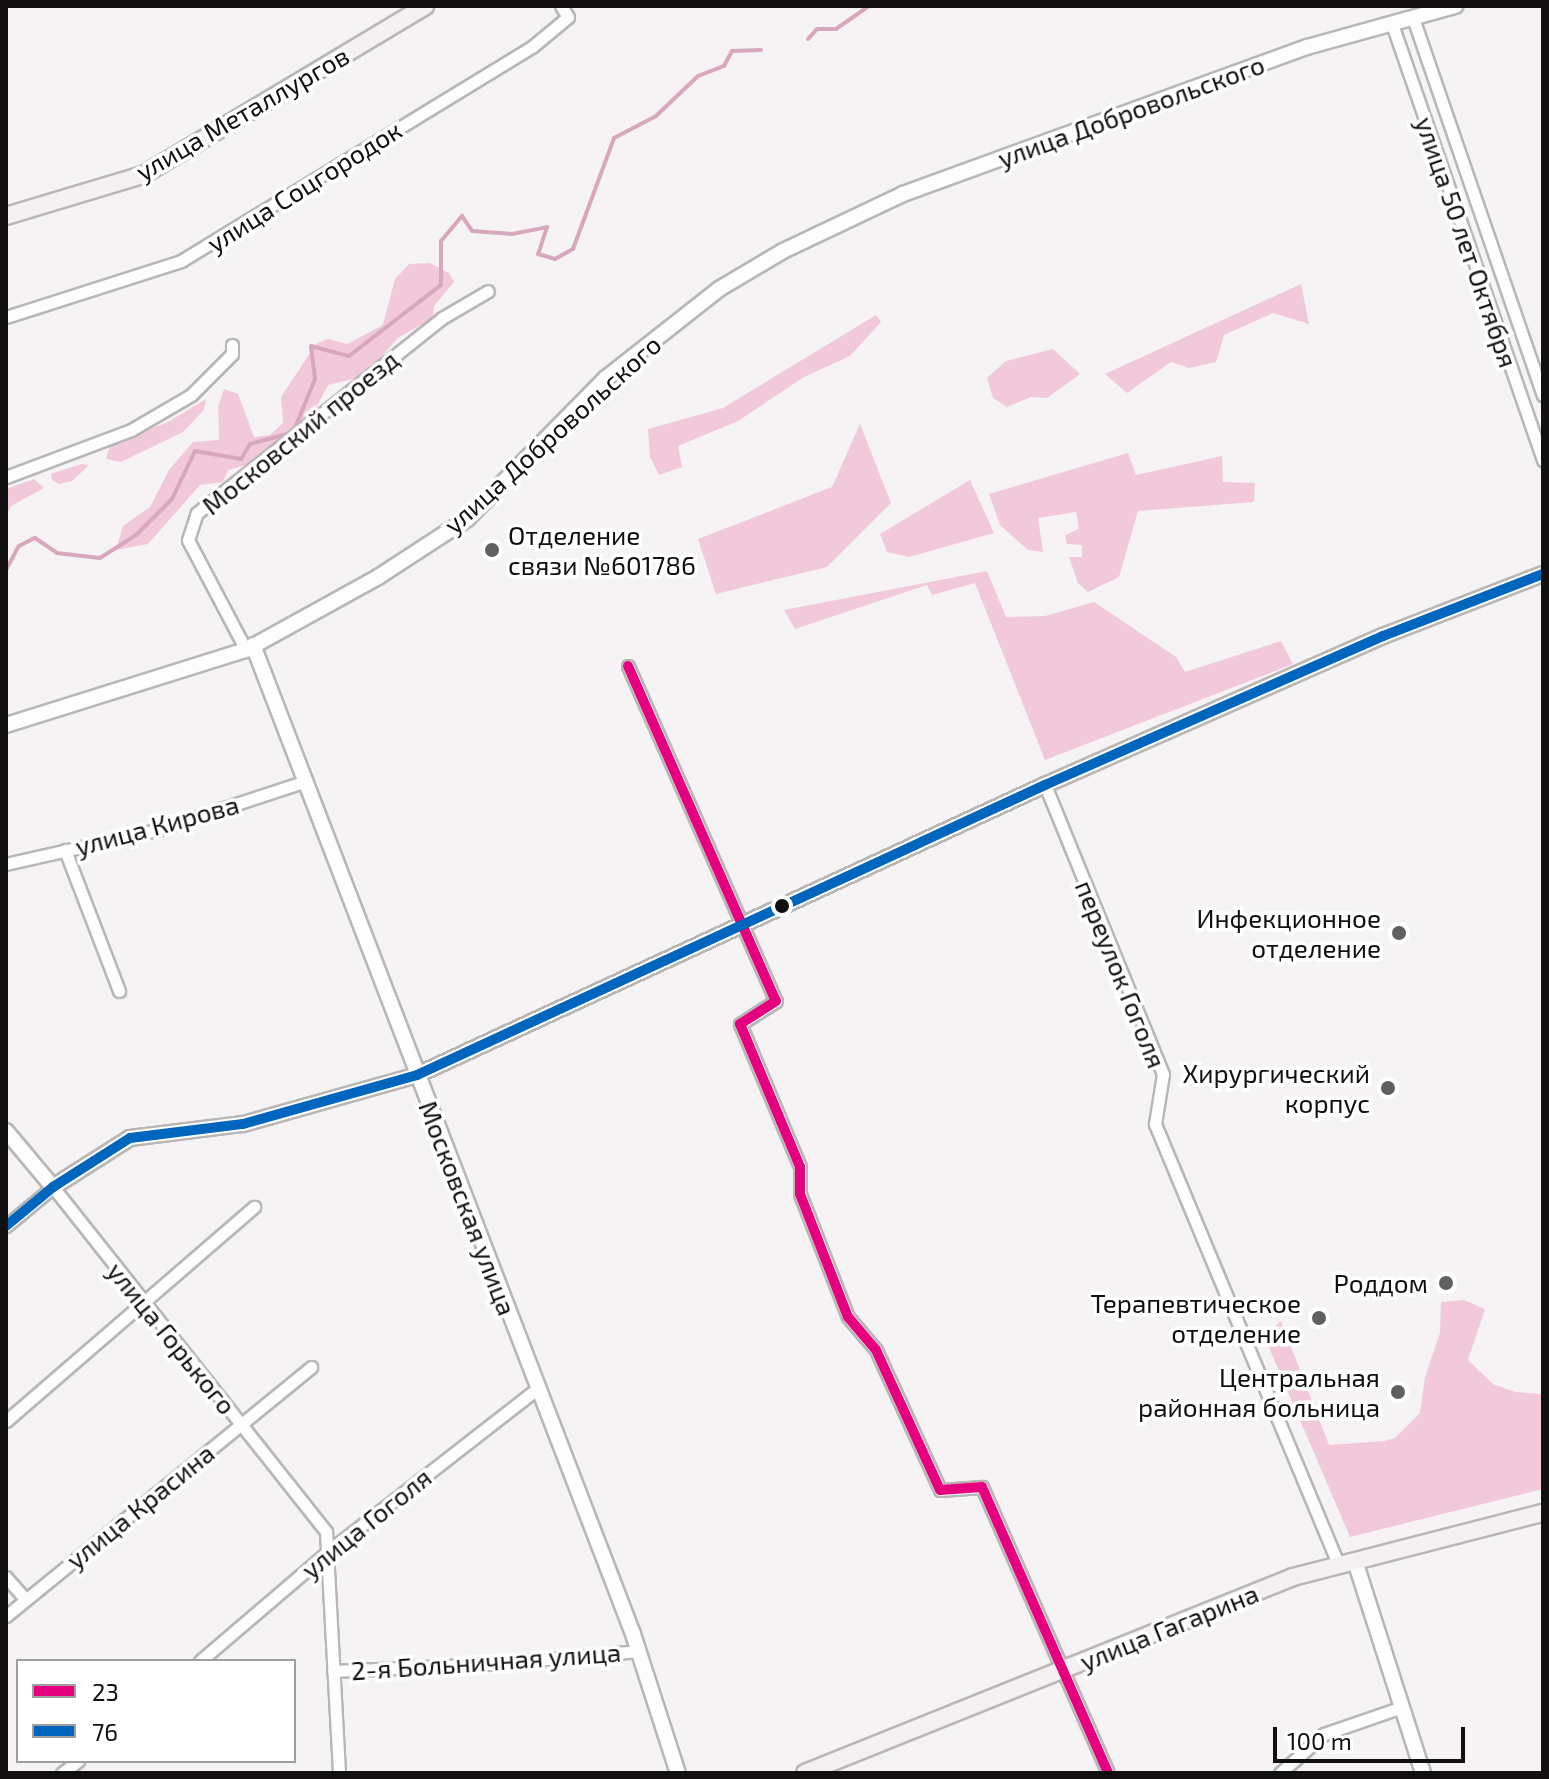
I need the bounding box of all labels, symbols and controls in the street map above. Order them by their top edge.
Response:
street label: улица Металлургов [130,39,354,187]
street label: улица Добровольского [993,48,1269,174]
street label: улица 50 лет Октября [1409,113,1525,371]
street label: улица Соцгородок [201,114,407,258]
street label: улица Добровольского [437,328,667,540]
street label: Московский проезд [196,343,404,521]
place label: Отделение связи №601786 [508,519,696,580]
marker: Отделение связи №601786 [483,541,501,559]
street label: улица Кирова [72,788,242,862]
street label: переулок Гоголя [1069,876,1173,1072]
unlabelled marker [774,898,790,914]
place label: Инфекционное отделение [1197,902,1381,964]
marker: Инфекционное отделение [1388,922,1410,944]
place label: Хирургический корпус [1182,1057,1370,1118]
marker: Хирургический корпус [1377,1077,1399,1099]
street label: Московская улица [413,1096,523,1320]
street label: улица Горького [101,1256,243,1420]
place label: Роддом [1334,1267,1428,1299]
marker: Роддом [1435,1272,1457,1294]
place label: Терапевтическое отделение [1091,1287,1301,1348]
marker: Терапевтическое отделение [1308,1307,1330,1329]
place label: Центральная районная больница [1138,1361,1380,1422]
marker: Центральная районная больница [1387,1381,1409,1403]
street label: улица Красина [60,1437,220,1575]
street label: улица Гоголя [295,1461,437,1585]
street label: улица Гагарина [1075,1577,1263,1677]
street label: 2-я Больничная улица [350,1636,622,1686]
legend [16,1659,296,1763]
text: 23 [92,1677,119,1706]
scale bar [1277,1711,1469,1761]
text: 76 [92,1717,118,1746]
text: 100 m [1287,1726,1352,1755]

